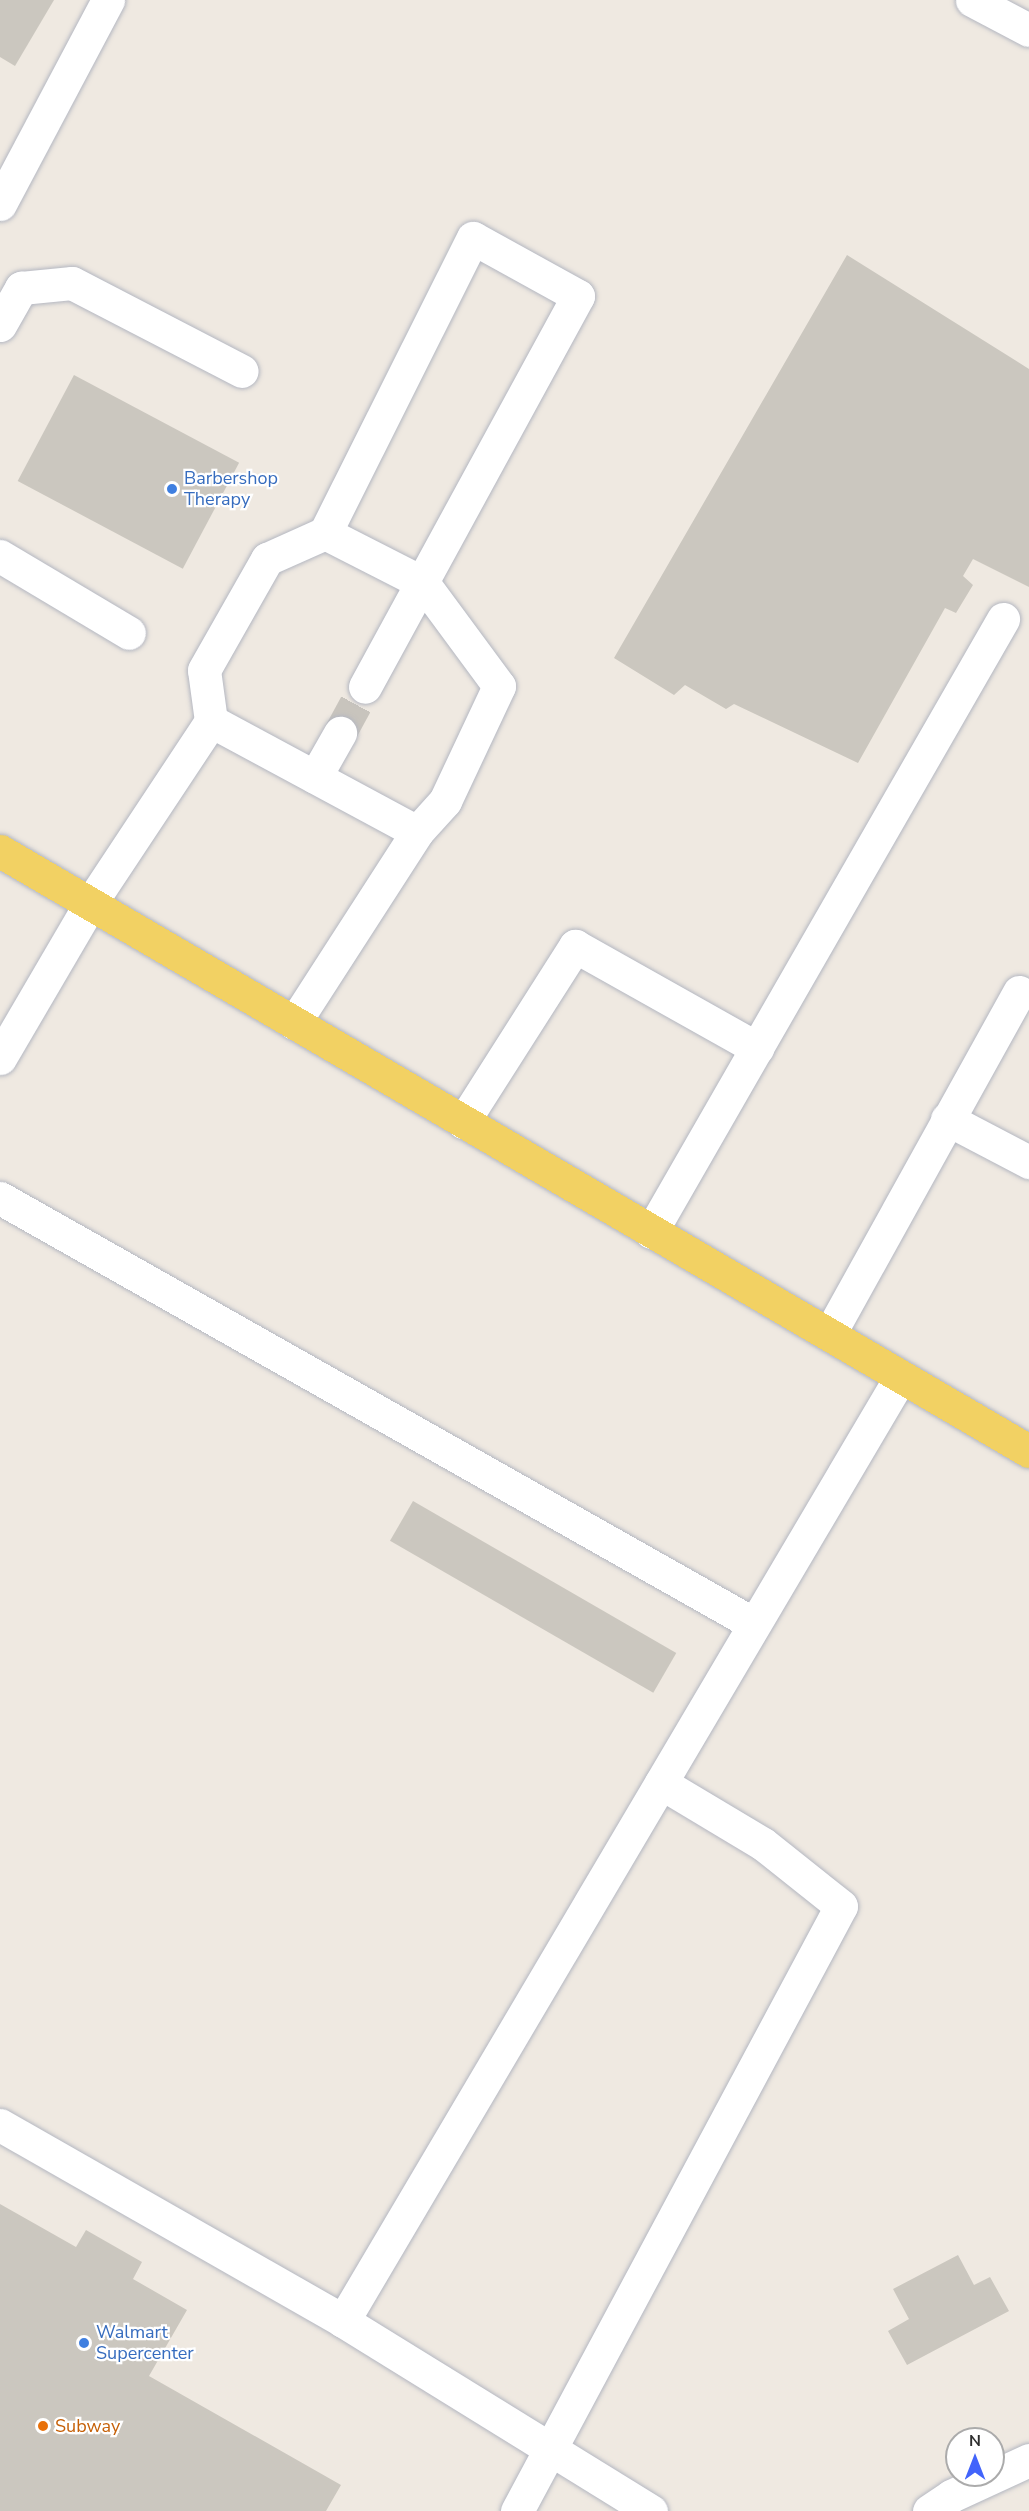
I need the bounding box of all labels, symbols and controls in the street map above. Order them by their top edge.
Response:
place label: Barbershop Therapy [184,468,278,510]
marker: Barbershop Therapy [165,482,179,496]
place label: Walmart Supercenter [96,2322,194,2364]
marker: Walmart Supercenter [77,2336,91,2350]
place label: Subway [55,2415,120,2437]
marker: Subway [36,2419,50,2433]
north arrow [945,2427,1005,2487]
text: N [969,2430,981,2452]

